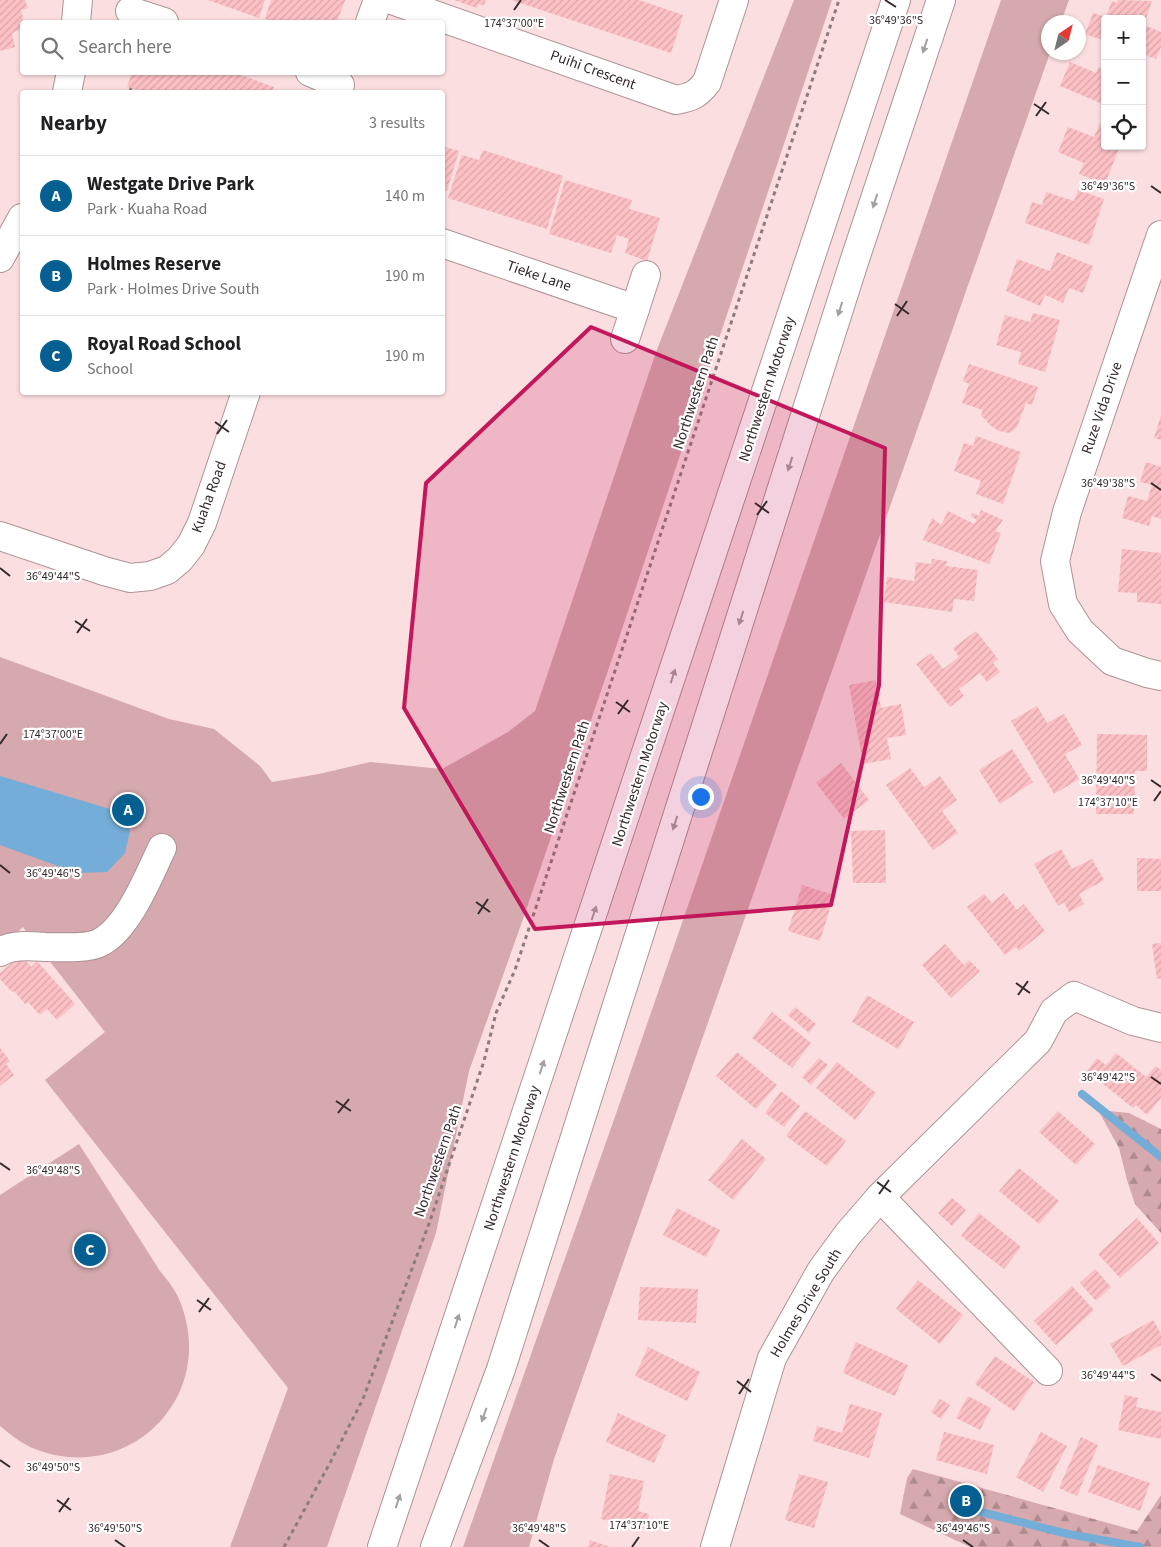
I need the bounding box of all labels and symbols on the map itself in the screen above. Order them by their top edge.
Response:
text: 36°49'36"S [869,12,923,29]
text: 174°37'00"E [484,15,544,32]
north arrow [1041,15,1086,60]
one-way arrow [921,39,928,54]
street label: Puihi Crescent [547,45,639,95]
text: 36°49'36"S [1081,178,1135,195]
one-way arrow [870,193,878,208]
street label: Tieke Lane [504,255,574,297]
one-way arrow [835,302,843,317]
street label: Northwestern Motorway [734,314,800,464]
street label: Northwestern Path [668,334,724,452]
street label: Ruze Vida Drive [1076,359,1128,457]
one-way arrow [786,456,794,471]
street label: Kuaha Road [186,458,232,536]
text: 36°49'38"S [1081,475,1135,492]
text: 36°49'44"S [26,568,80,585]
one-way arrow [736,611,744,626]
one-way arrow [669,668,677,683]
street label: Northwestern Motorway [607,699,673,849]
street label: Northwestern Path [539,718,595,836]
text: 174°37'00"E [23,726,83,743]
text: 36°49'40"S [1081,772,1135,789]
your location [688,784,714,810]
pin: A [112,791,144,829]
text: 174°37'10"E [1078,794,1138,811]
one-way arrow [671,816,679,831]
text: 36°49'46"S [26,865,80,882]
one-way arrow [590,905,598,920]
one-way arrow [539,1060,546,1075]
text: 36°49'42"S [1081,1069,1135,1086]
street label: Northwestern Motorway [479,1083,545,1233]
street label: Northwestern Path [409,1102,467,1220]
text: 36°49'48"S [26,1162,80,1179]
pin: C [74,1231,106,1269]
street label: Holmes Drive South [765,1244,847,1362]
one-way arrow [454,1313,462,1328]
text: 36°49'44"S [1081,1367,1135,1384]
one-way arrow [480,1408,488,1423]
text: 36°49'50"S [26,1459,80,1476]
pin: B [950,1482,982,1520]
one-way arrow [394,1493,402,1508]
text: 174°37'10"E [609,1517,669,1534]
text: 36°49'50"S [88,1520,142,1537]
text: 36°49'48"S [512,1520,566,1537]
text: 36°49'46"S [936,1520,990,1537]

